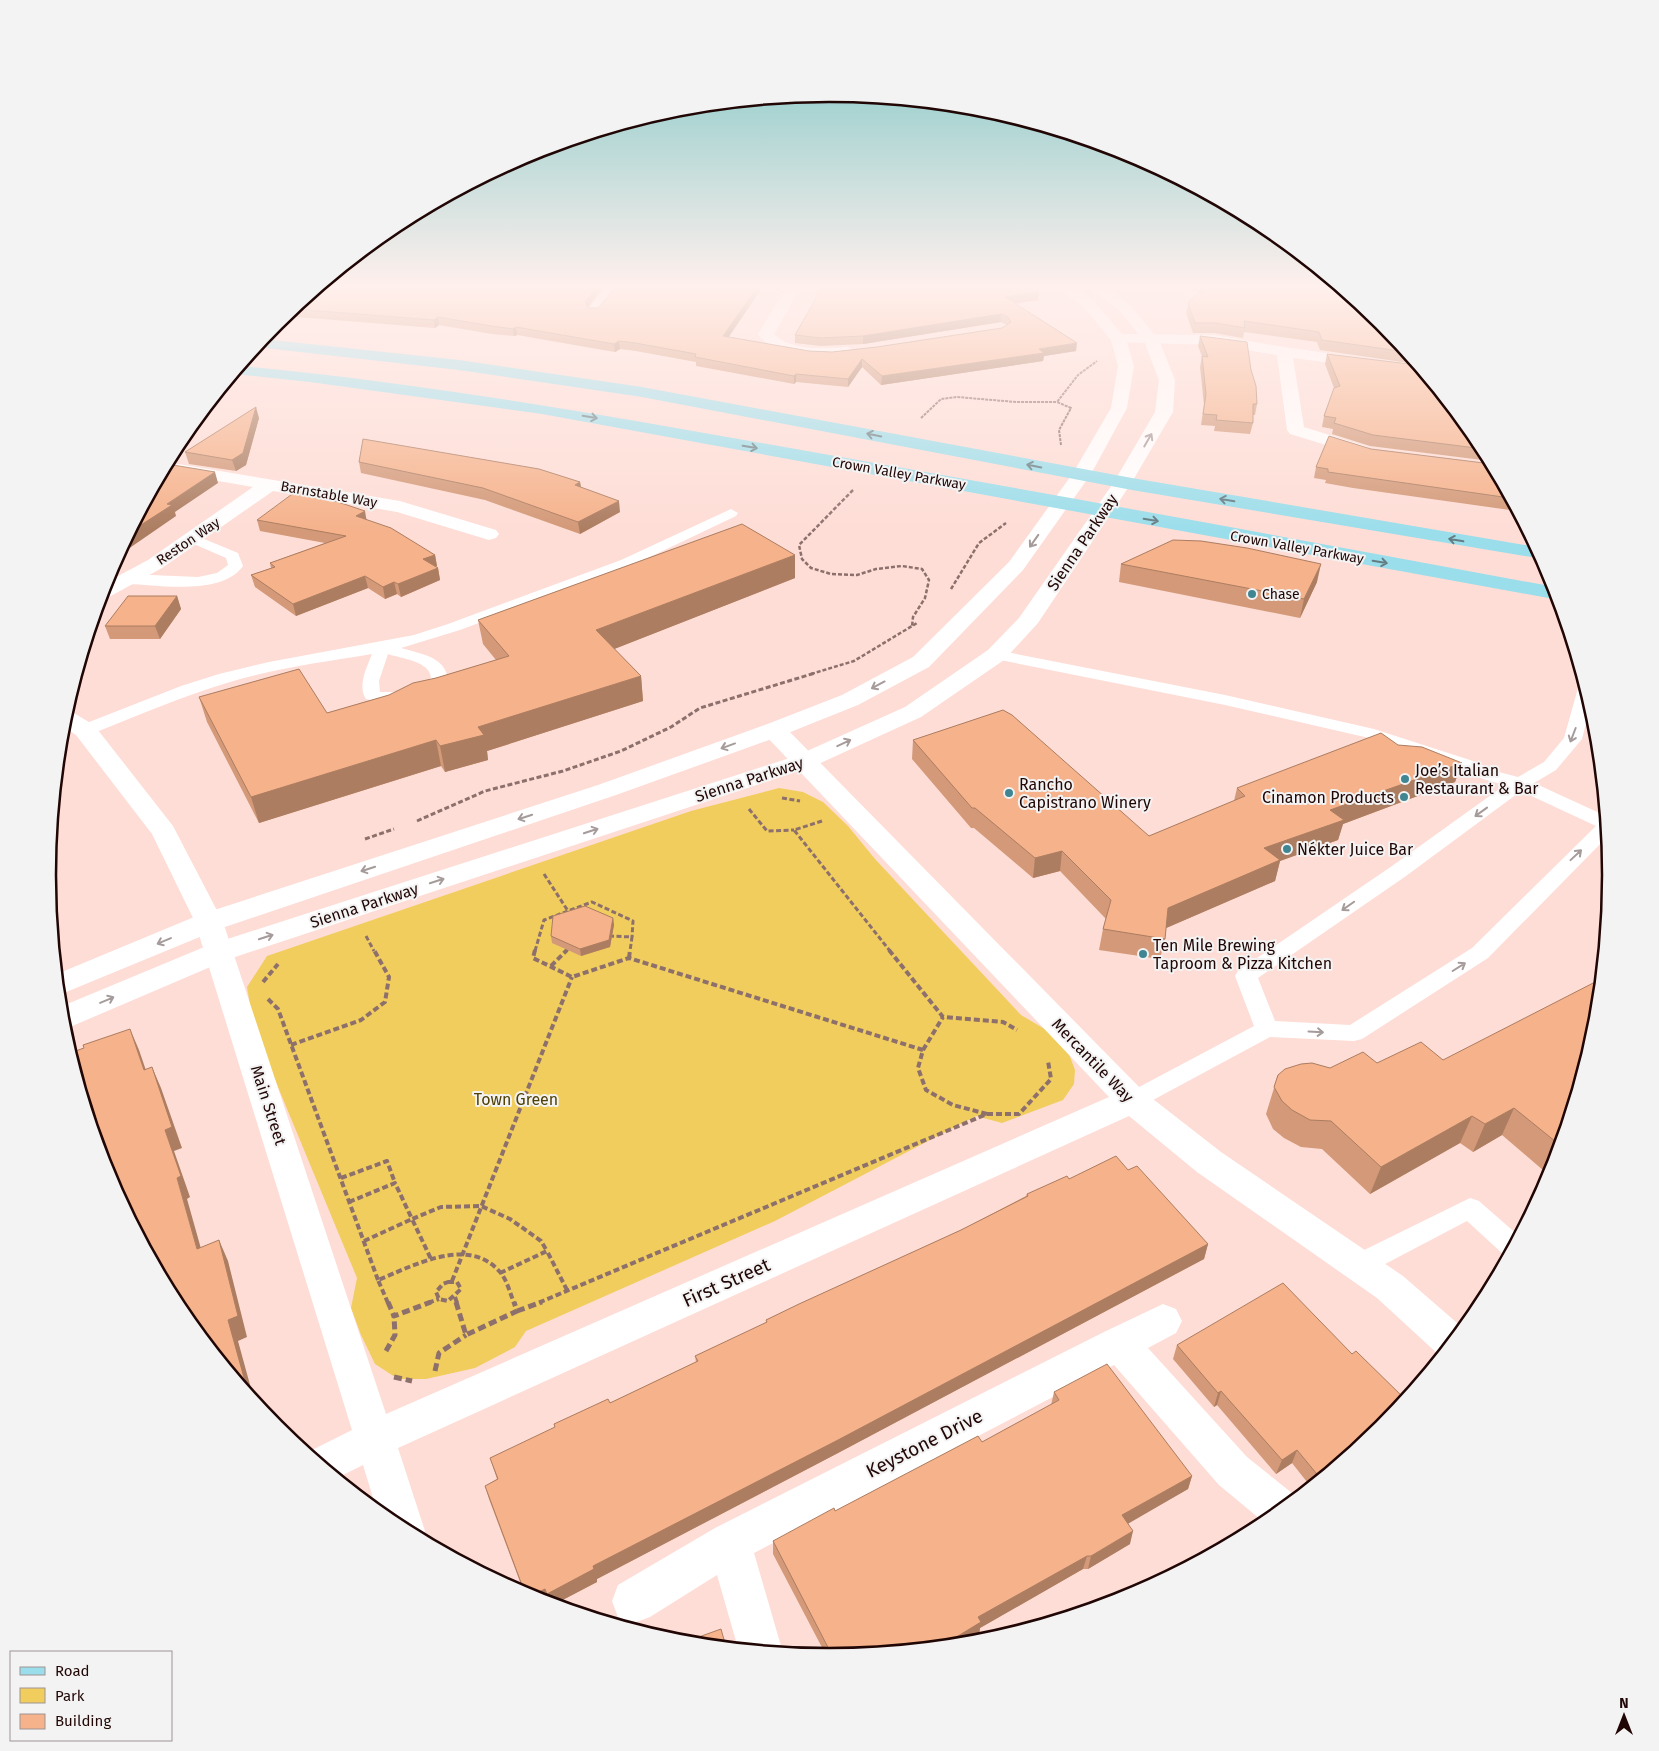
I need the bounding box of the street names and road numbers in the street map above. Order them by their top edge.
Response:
street label: Crown Valley Parkway [831,453,967,494]
street label: Barnstable Way [279,478,379,511]
street label: Sienna Parkway [1043,490,1122,594]
street label: Reston Way [153,514,223,569]
street label: Crown Valley Parkway [1229,527,1365,568]
street label: Sienna Parkway [693,753,806,806]
street label: Sienna Parkway [308,879,421,932]
street label: Mercantile Way [1048,1014,1138,1106]
street label: Main Street [247,1063,290,1148]
street label: First Street [679,1253,774,1312]
street label: Keystone Drive [862,1404,986,1483]

